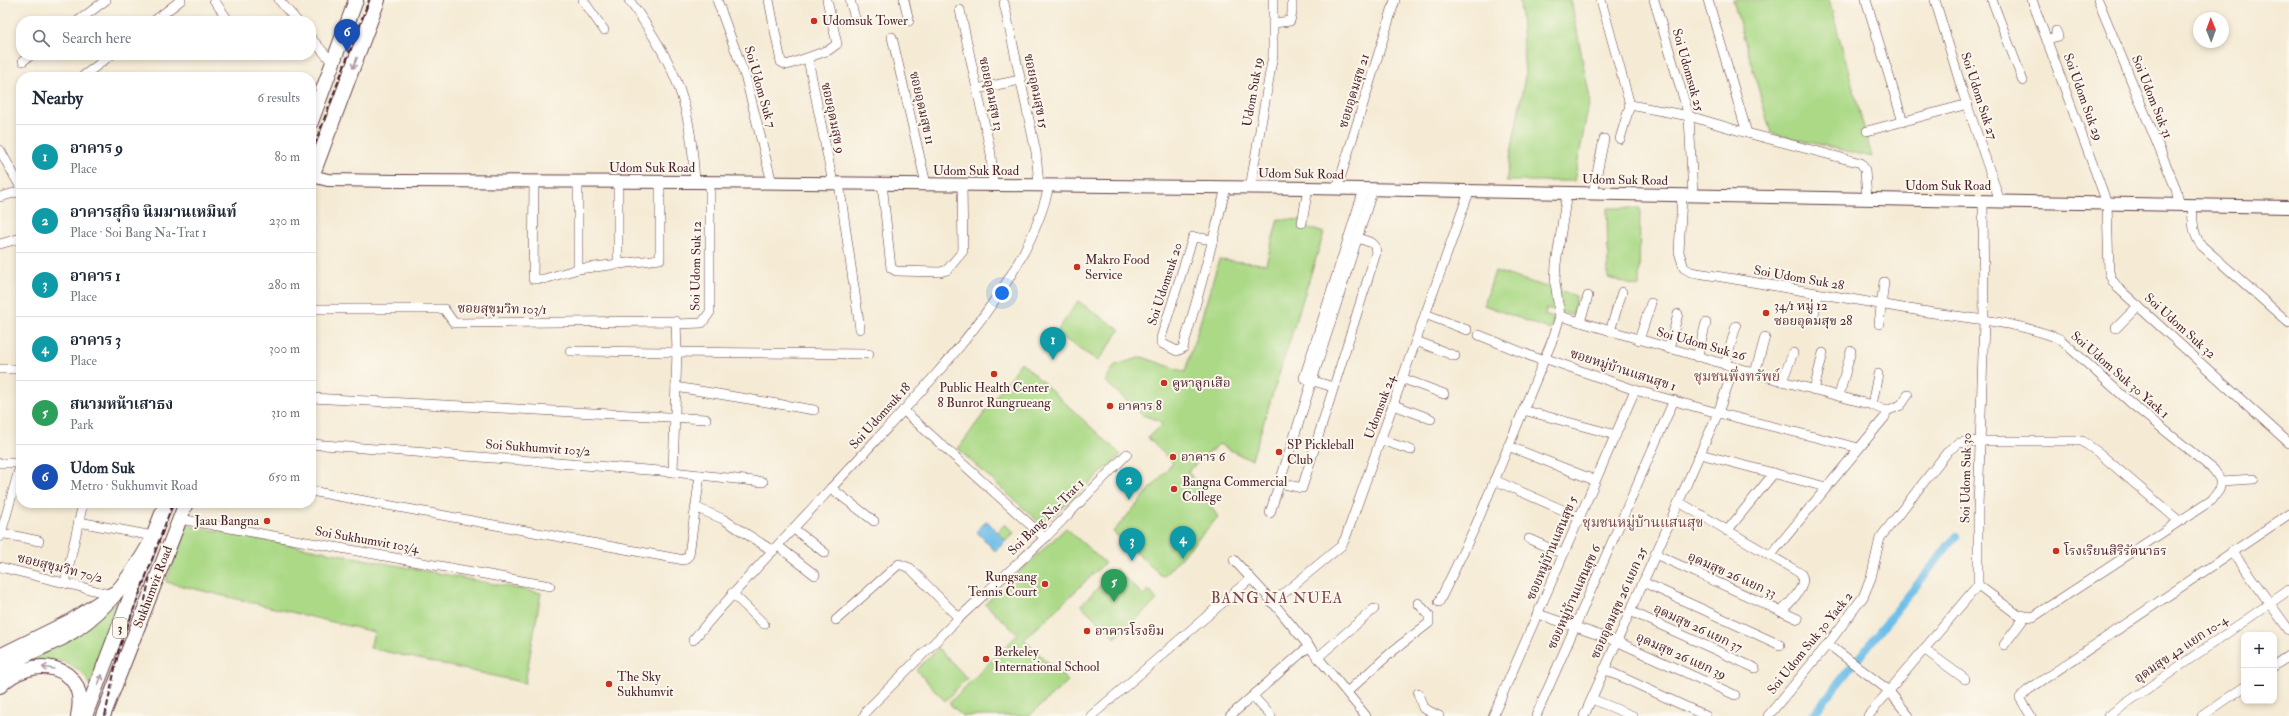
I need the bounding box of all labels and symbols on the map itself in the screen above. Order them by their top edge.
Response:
north arrow [2193,12,2229,48]
place label: Udomsuk Tower [822,13,908,29]
marker: Udomsuk Tower [809,16,819,26]
pin: 6 [334,19,360,52]
street label: Soi Udomsuk 25 [1669,27,1708,114]
street label: Soi Udom Suk 7 [741,44,779,130]
street label: Soi Udom Suk 27 [1957,50,2001,142]
street label: Soi Udom Suk 29 [2060,51,2106,143]
street label: ซอยอุดมสุข 15 [1020,52,1052,130]
street label: ซอยอุดมสุข 21 [1335,52,1373,130]
street label: Soi Udom Suk 31 [2128,53,2176,141]
one-way arrow [351,56,359,68]
street label: ซอยอุดมสุข 13 [975,56,1007,132]
street label: Udom Suk 19 [1239,56,1267,128]
street label: ซอยอุดมสุข 11 [906,70,938,147]
street label: ซอยอุดมสุข 9 [818,81,848,155]
street label: Udom Suk Road [609,160,696,176]
street label: Udom Suk Road [933,163,1020,179]
street label: Udom Suk Road [1258,165,1345,183]
street label: Udom Suk Road [1582,171,1669,189]
street label: Udom Suk Road [1905,178,1992,194]
street label: Soi Udom Suk 12 [687,221,705,311]
street label: Soi Udomsuk 20 [1144,240,1186,328]
place label: Makro Food Service [1085,252,1150,283]
marker: Makro Food Service [1072,262,1082,272]
street label: Soi Udom Suk 28 [1753,262,1845,294]
your location [992,283,1012,303]
street label: Soi Udom Suk 32 [2141,290,2219,362]
place label: 34/1 หมู่ 12 ซอยอุดมสุข 28 [1774,298,1852,329]
street label: ซอยสุขุมวิท 103/1 [457,300,547,318]
marker: 34/1 หมู่ 12 ซอยอุดมสุข 28 [1761,308,1771,318]
street label: Soi Udom Suk 26 [1655,324,1749,365]
pin: 1 [1040,327,1066,360]
street label: Soi Udom Suk 30 Yaek 1 [2068,328,2173,422]
street label: ซอยหมู่บ้านแสนสุข 1 [1568,345,1678,395]
district label: ชุมชนพึ่งทรัพย์ [1694,366,1780,385]
marker: Public Health Center 8 Bunrot Rungrueang [989,369,999,379]
street label: Udomsuk 24 [1361,372,1399,441]
place label: คูหาลูกเสือ [1172,375,1230,391]
marker: คูหาลูกเสือ [1159,378,1169,388]
street label: Soi Udomsuk 18 [846,379,914,453]
place label: Public Health Center 8 Bunrot Rungrueang [937,380,1051,411]
place label: อาคาร 8 [1118,398,1162,414]
marker: อาคาร 8 [1105,401,1115,411]
street label: Soi Udom Suk 30 [1957,433,1975,523]
street label: Soi Sukhumvit 103/2 [485,436,591,460]
place label: SP Pickleball Club [1287,437,1355,468]
marker: SP Pickleball Club [1274,447,1284,457]
place label: อาคาร 6 [1181,449,1227,465]
marker: อาคาร 6 [1168,452,1178,462]
pin: 2 [1116,467,1142,500]
place label: Bangna Commercial College [1182,474,1288,505]
street label: Soi Bang Na-Trat 1 [1004,475,1088,559]
marker: Bangna Commercial College [1169,484,1179,494]
street label: ซอยหมู่บ้านแสนสุข 5 [1523,493,1581,603]
place label: Jaau Bangna [194,513,260,529]
district label: ชุมชนหมู่บ้านแสนสุข [1583,514,1703,531]
marker: Jaau Bangna [262,516,272,526]
street label: Soi Sukhumvit 103/4 [314,523,421,557]
pin: 4 [1170,526,1196,559]
pin: 3 [1119,528,1145,561]
street label: ซอยหมู่บ้านแสนสุข 6 [1544,541,1605,652]
place label: โรงเรียนสิริรัตนาธร [2063,542,2167,559]
street label: Sukhumvit Road [130,543,176,630]
street label: ซอยอุดมสุข 26 แยก 25 [1587,544,1651,661]
marker: โรงเรียนสิริรัตนาธร [2051,546,2061,556]
street label: อุดมสุข 26 แยก 33 [1685,548,1779,602]
street label: ซอยสุขุมวิท 70/2 [16,550,105,586]
place label: Rungsang Tennis Court [968,569,1038,600]
pin: 5 [1101,569,1127,602]
marker: Rungsang Tennis Court [1040,579,1050,589]
street label: Soi Udom Suk 30 Yaek 2 [1764,588,1856,697]
district label: BANG NA NUEA [1211,589,1343,608]
street label: อุดมสุข 26 แยก 37 [1651,600,1745,656]
street label: อุดมสุข 42 แยก 10-4 [2131,611,2232,686]
road number: 3 [113,618,127,638]
place label: อาคารโรงยิม [1095,622,1164,639]
marker: อาคารโรงยิม [1082,626,1092,636]
street label: อุดมสุข 26 แยก 39 [1634,629,1728,683]
place label: Berkeley International School [994,644,1100,675]
marker: Berkeley International School [981,654,991,664]
one-way arrow [42,664,55,672]
place label: The Sky Sukhumvit [617,669,674,700]
one-way arrow [96,675,104,687]
marker: The Sky Sukhumvit [604,679,614,689]

